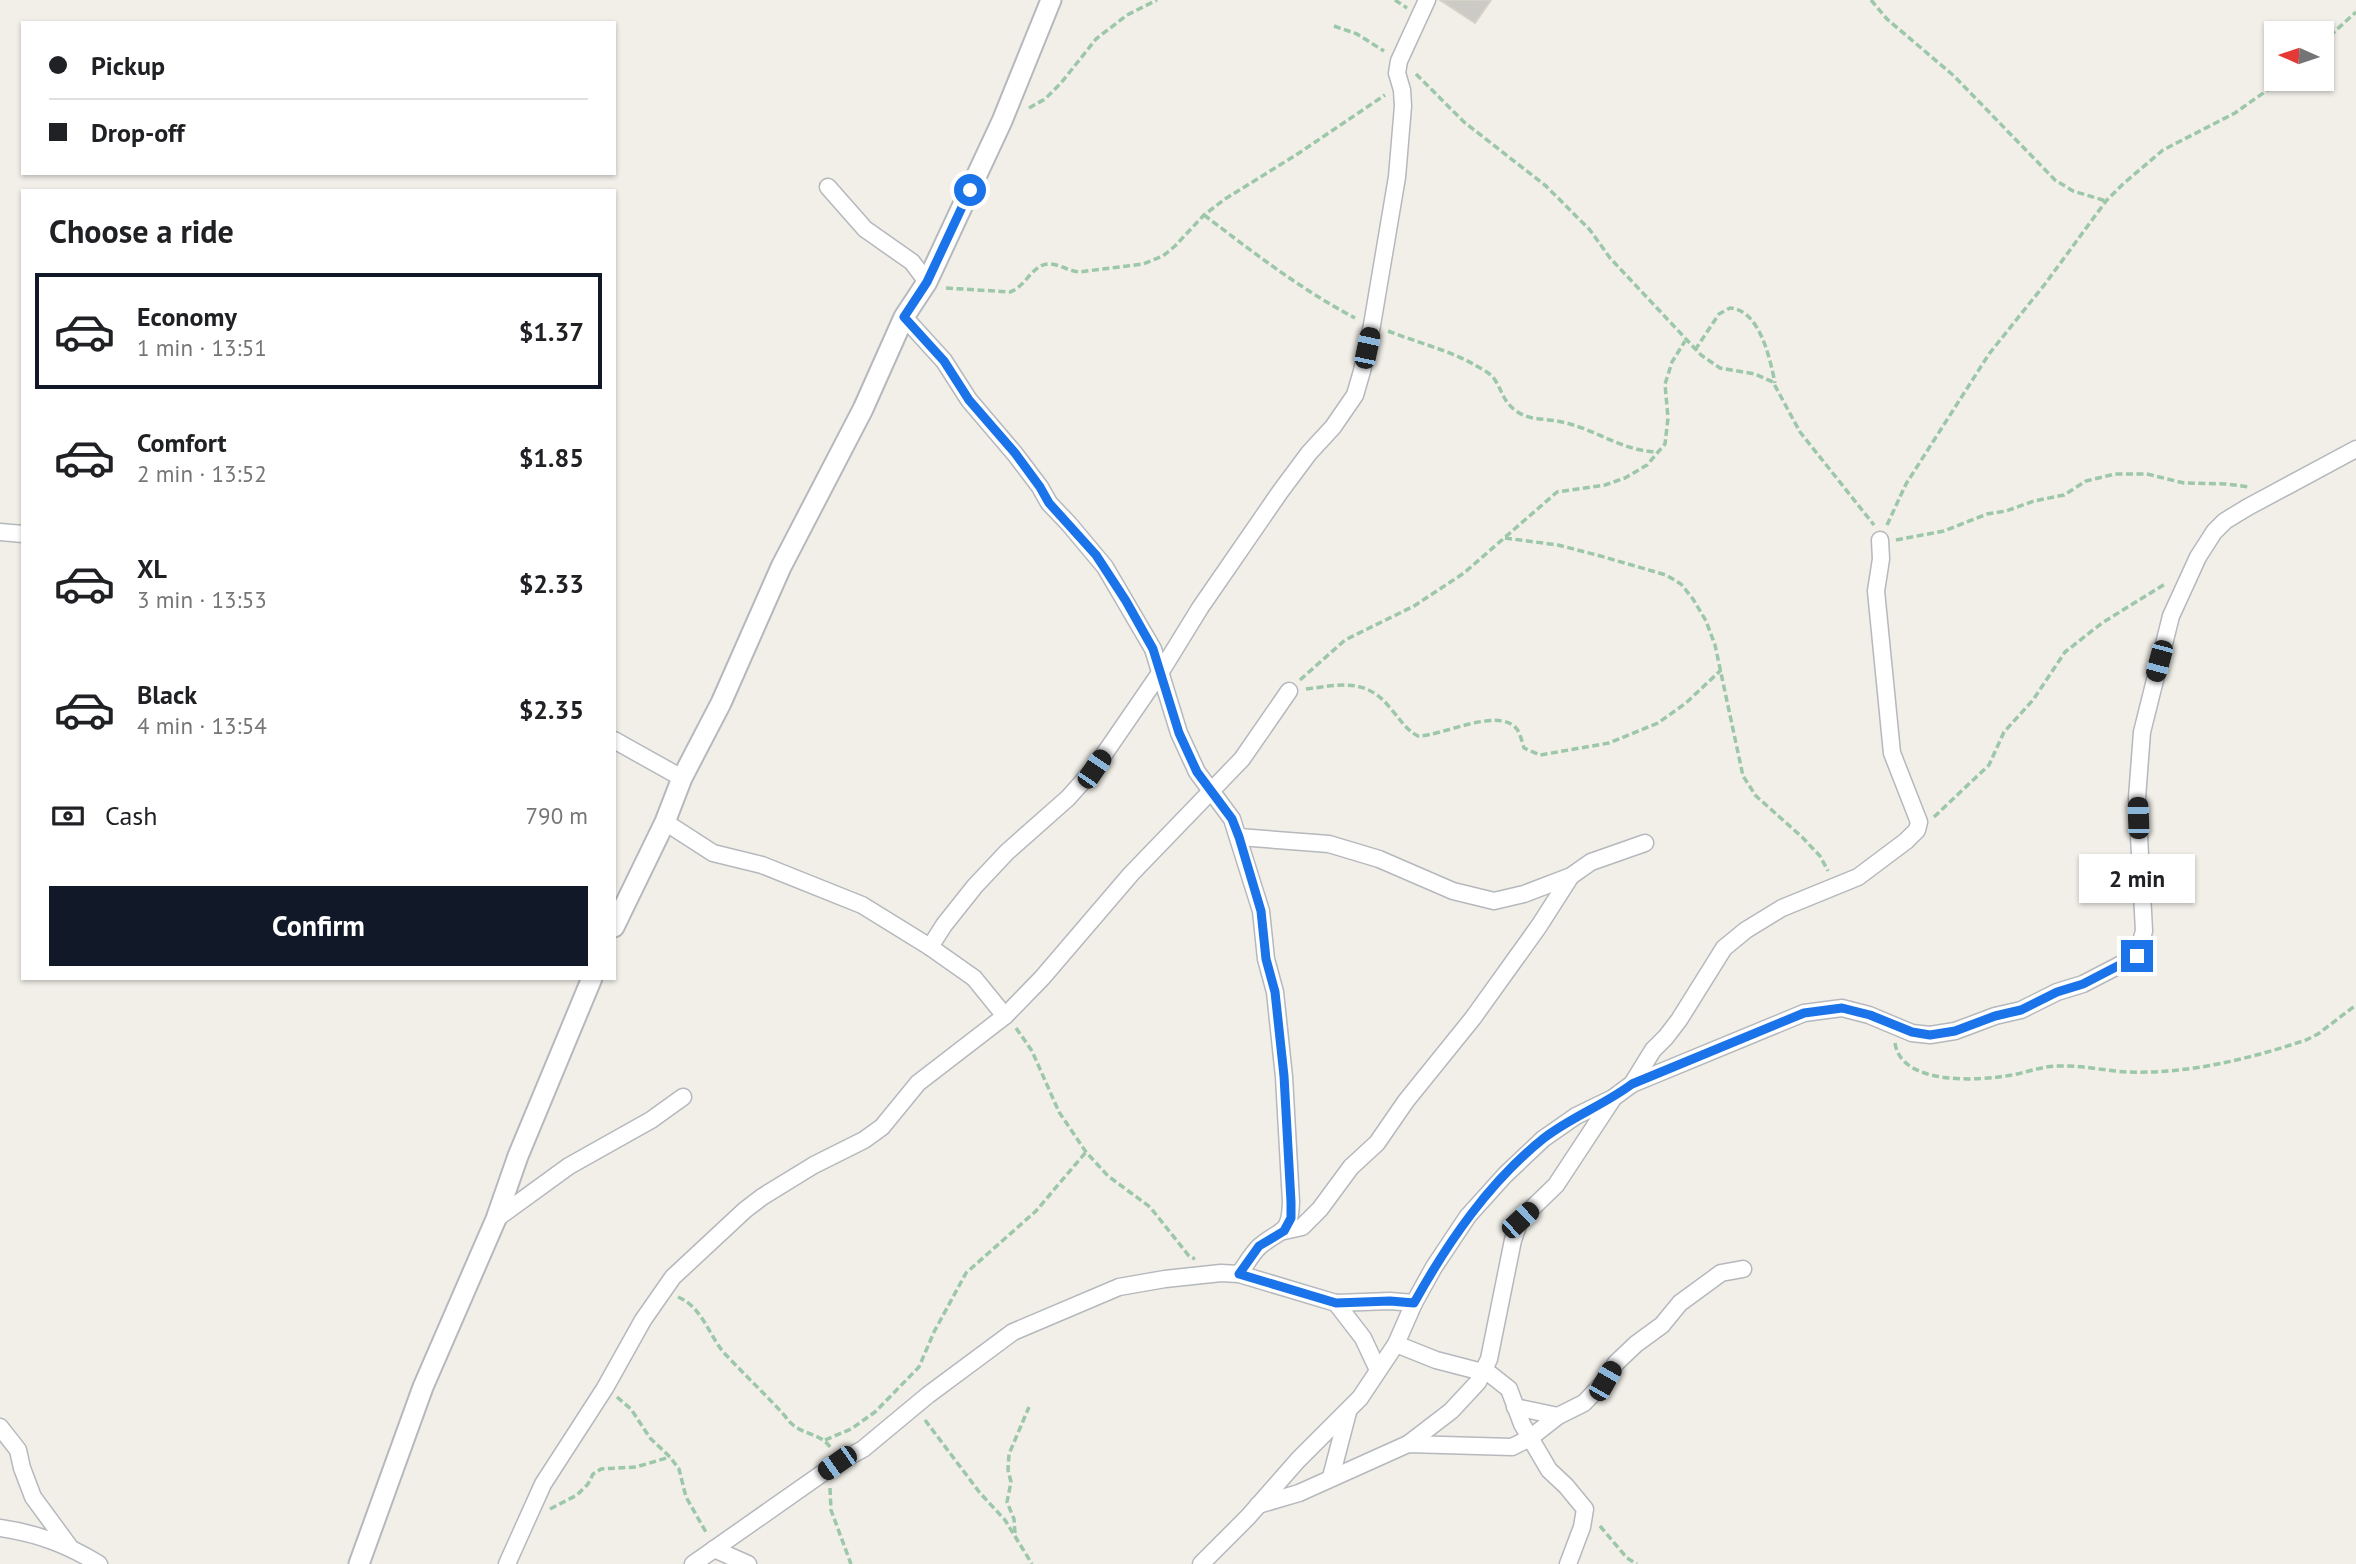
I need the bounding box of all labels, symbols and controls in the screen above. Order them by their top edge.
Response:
north arrow [2264,21,2334,91]
map controls [2264,21,2334,91]
text: Pickup [91,49,165,82]
text: Drop-off [91,116,185,149]
route start [954,174,986,206]
text: Choose a ride [49,210,234,252]
icon: car [53,300,116,363]
text: Economy [137,300,237,333]
text: $1.37 [519,315,584,348]
car [1353,325,1382,371]
text: 1 min · 13:51 [137,333,267,362]
icon: car [53,426,116,489]
text: Comfort [137,426,227,459]
text: $1.85 [519,441,584,474]
text: 2 min · 13:52 [137,459,267,488]
icon: car [53,552,116,615]
text: XL [137,552,167,585]
text: $2.33 [519,567,584,600]
text: 3 min · 13:53 [137,585,267,614]
car [2144,638,2175,684]
icon: car [53,678,116,741]
text: Black [137,678,197,711]
text: $2.35 [519,693,584,726]
text: 4 min · 13:54 [137,711,267,740]
car [1074,746,1115,792]
icon: cash [49,797,87,835]
car [2127,797,2150,839]
text: Cash [105,799,157,832]
text: 790 m [526,801,588,830]
callout: 2 min [2079,855,2195,904]
text: 2 min [2109,864,2165,893]
button: Confirm [49,886,588,966]
route end [2121,940,2153,972]
car [1498,1198,1543,1242]
car [1586,1358,1625,1404]
car [814,1442,861,1484]

